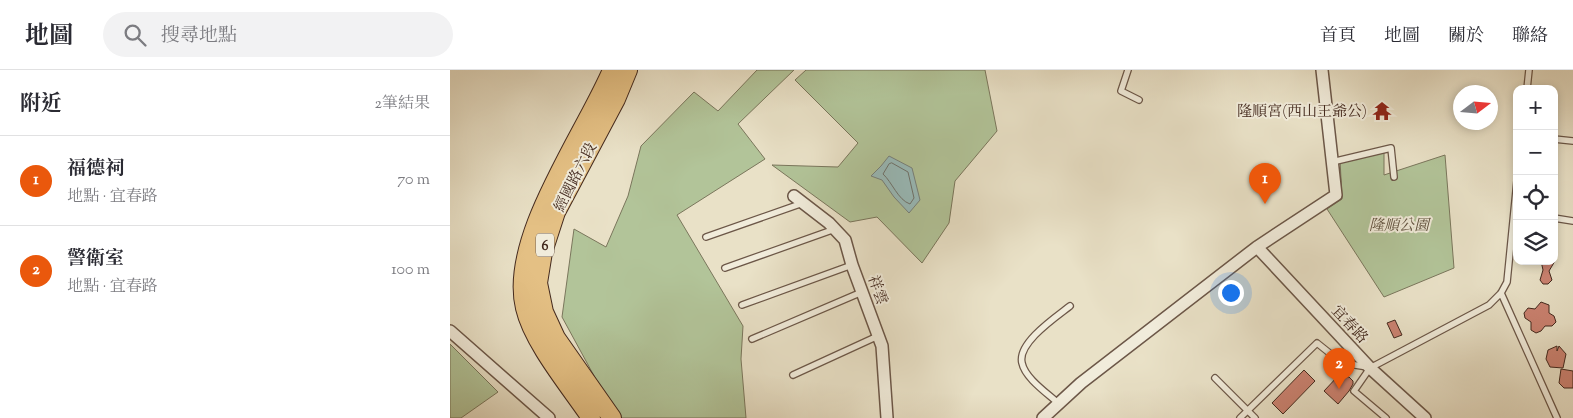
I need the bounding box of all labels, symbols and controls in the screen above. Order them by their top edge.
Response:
search box [103,12,453,57]
text: 地圖 [25,20,73,54]
icon: search [121,21,149,49]
text: 搜尋地點 [161,23,237,50]
text: 首頁 [1320,24,1356,50]
text: 地圖 [1384,24,1420,50]
text: 關於 [1448,24,1484,50]
text: 聯絡 [1512,24,1548,50]
north arrow [1453,85,1498,130]
map controls [1513,85,1558,265]
button: + [1513,85,1558,130]
text: 附近 [20,90,62,120]
text: 2筆結果 [375,93,430,116]
temple icon: 隆順宮(西山王爺公) [1371,100,1393,122]
place label: 隆順宮(西山王爺公) [1237,102,1367,123]
button: − [1513,130,1558,175]
street label: 經國路六段 [550,139,603,216]
text: 福德祠 [67,156,124,183]
pin: 1 [1249,163,1281,204]
text: 1 [33,169,39,192]
text: 70 m [397,169,430,192]
button: locate [1513,175,1558,220]
text: 地點 · 宜春路 [67,186,158,209]
park label: 隆順公園 [1369,216,1431,237]
button: layers [1513,220,1558,265]
road number: 6 [536,234,554,256]
text: 警衛室 [67,246,124,273]
text: 2 [32,259,40,282]
text: 100 m [391,259,430,282]
street label: 祥雲 [862,273,892,308]
text: 地點 · 宜春路 [67,276,158,299]
your location [1218,280,1244,306]
street label: 宜春路 [1326,301,1372,349]
pin: 2 [1323,348,1355,389]

